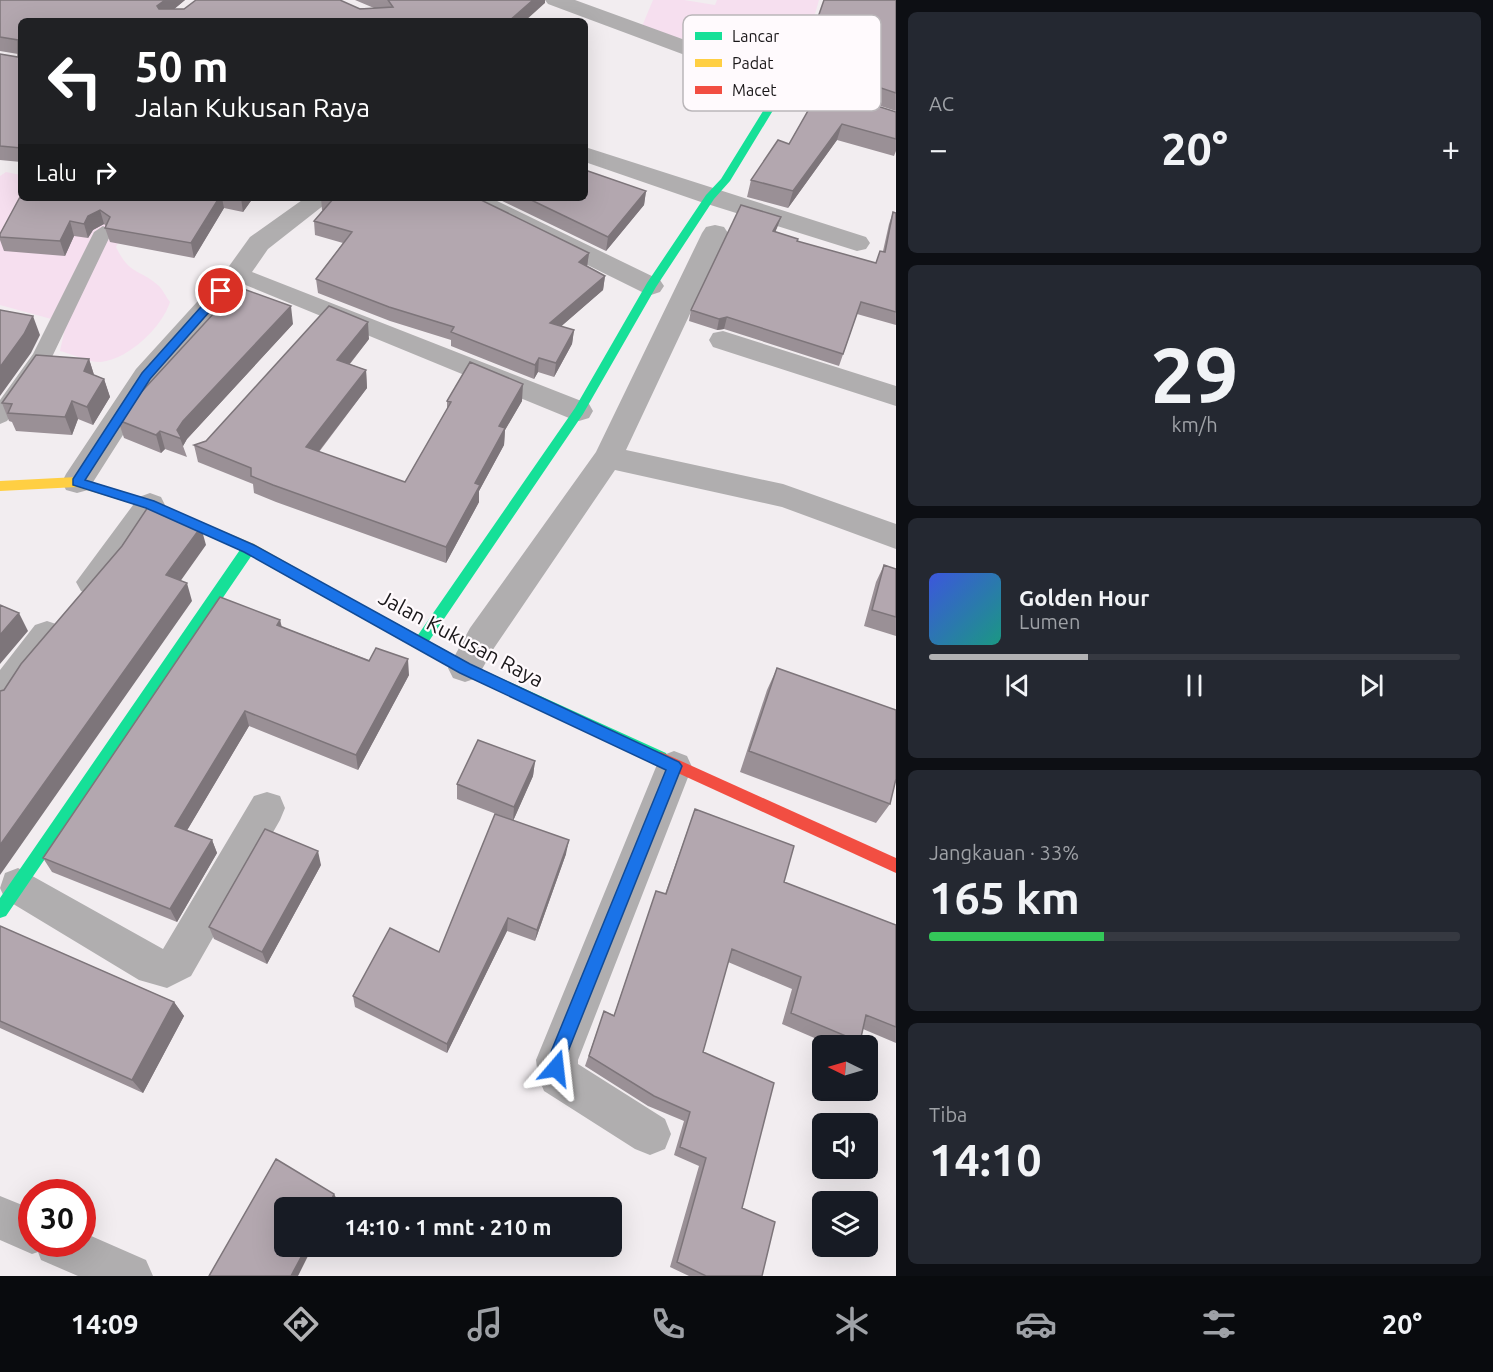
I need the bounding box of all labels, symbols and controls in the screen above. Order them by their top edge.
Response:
legend [683,15,881,111]
text: Lancar [732,27,779,45]
icon: left [36,42,114,120]
text: 50 m [135,43,229,90]
text: Padat [732,54,774,72]
text: Macet [732,81,777,99]
text: Jalan Kukusan Raya [135,92,370,122]
text: AC [929,92,954,115]
text: 20° [1161,123,1228,174]
text: − [929,130,948,167]
text: + [1441,130,1460,167]
icon: right [89,156,122,189]
text: Lalu [36,160,77,185]
pin [195,265,246,316]
icon: arrive [204,274,237,307]
text: 29 [1151,330,1238,418]
text: km/h [1171,413,1218,436]
street label: Jalan Kukusan Raya [375,585,548,692]
text: Golden Hour [1019,585,1149,610]
text: Lumen [1019,610,1080,633]
icon: previous [1001,669,1034,702]
icon: pause [1178,669,1211,702]
icon: next [1355,669,1388,702]
text: Jangkauan · 33% [929,841,1079,864]
text: 165 km [929,872,1080,923]
north arrow [812,1035,878,1101]
map controls [812,1035,878,1257]
position arrow [524,1036,588,1100]
text: Tiba [929,1103,967,1126]
button: sound [812,1113,878,1179]
text: 14:10 [929,1134,1042,1185]
speed limit sign: 30 [18,1179,96,1257]
button: layers [812,1191,878,1257]
text: 14:10 · 1 mnt · 210 m [344,1214,552,1239]
icon: directions [280,1303,322,1345]
icon: music [464,1303,506,1345]
icon: phone [647,1303,689,1345]
icon: climate [831,1303,873,1345]
icon: car [1015,1303,1057,1345]
icon: filters [1198,1303,1240,1345]
text: 14:09 [71,1309,138,1339]
text: 20° [1382,1309,1422,1339]

